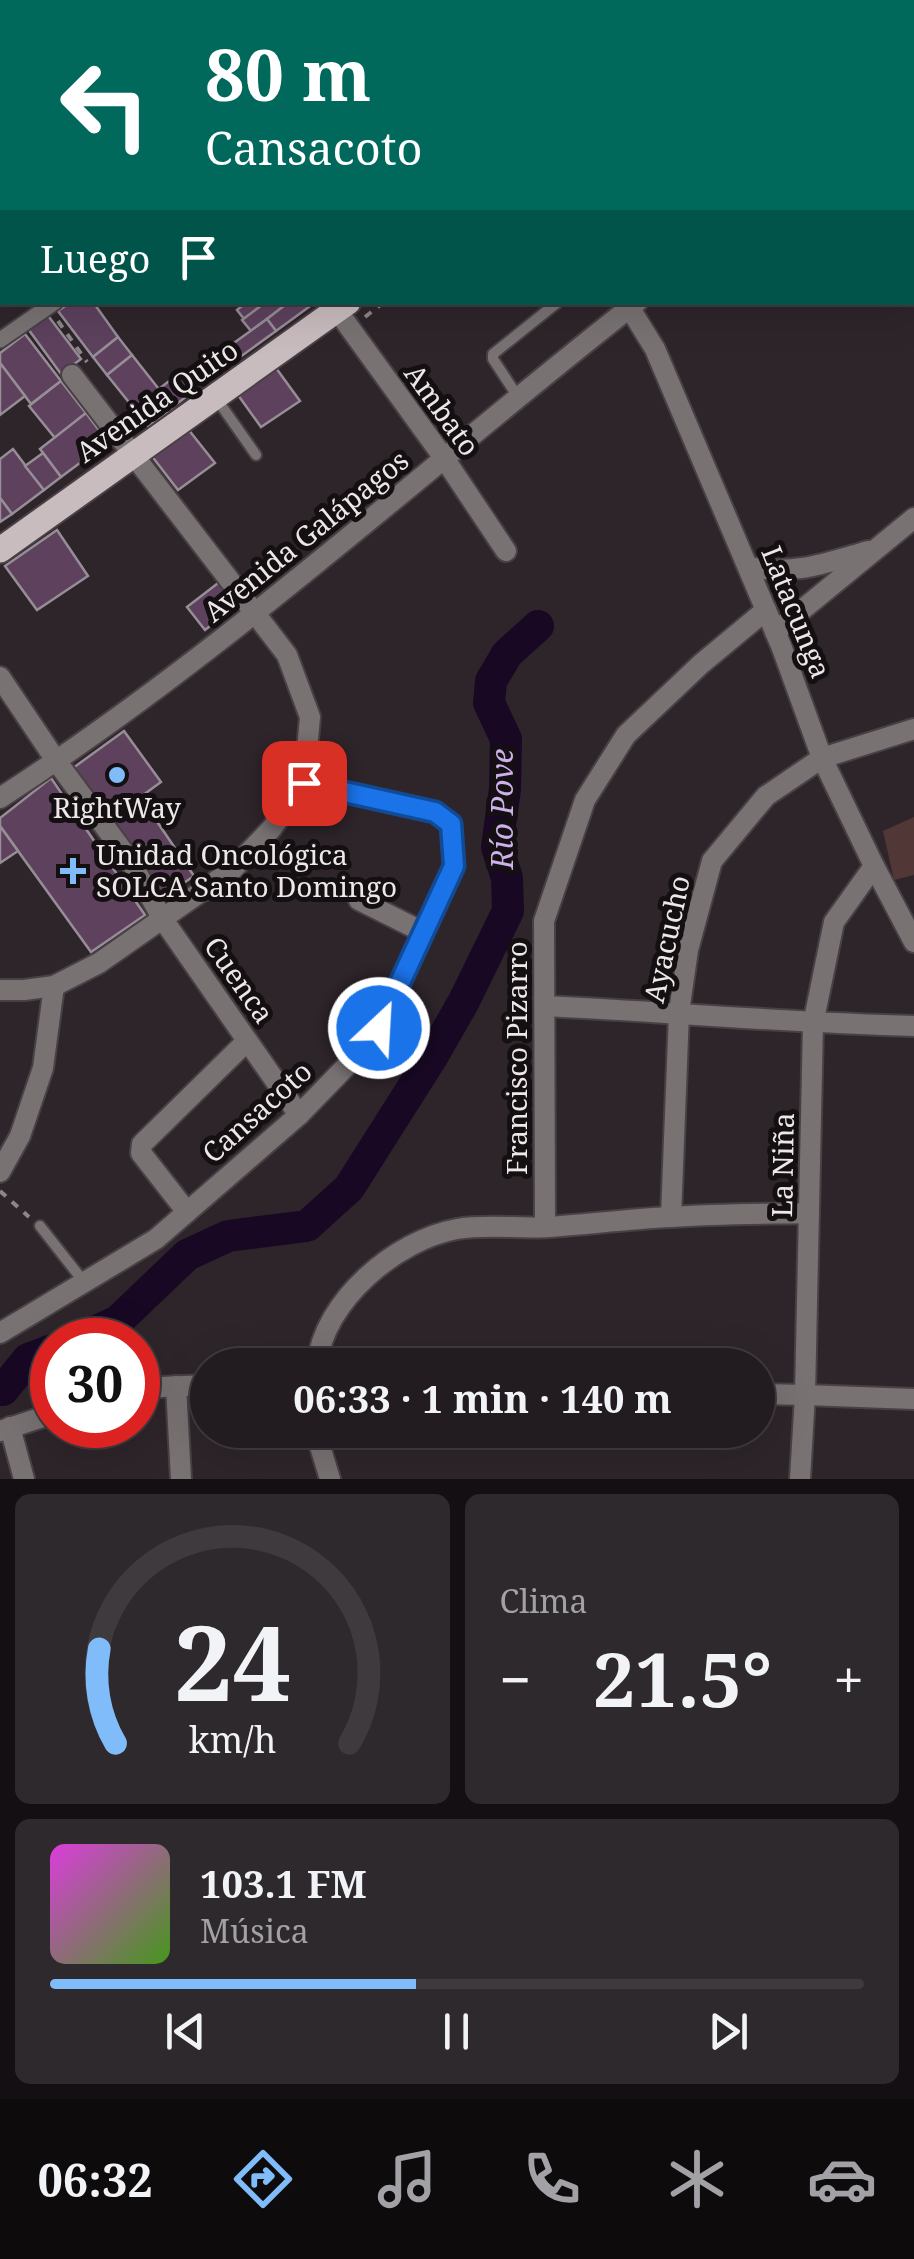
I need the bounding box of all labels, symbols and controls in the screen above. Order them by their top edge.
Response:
text: 80 m [205,26,371,122]
icon: left [40,40,170,170]
text: Cansacoto [205,117,423,178]
icon: arrive [171,230,226,285]
text: Luego [40,232,151,284]
street label: Avenida Quito [68,330,245,470]
street label: Ambato [397,356,489,463]
street label: Avenida Galápagos [195,441,416,630]
street label: Latacunga [753,540,841,683]
pin [262,741,347,826]
water label: Río Pove [481,748,522,870]
icon: arrive [277,756,332,811]
marker: RightWay [106,764,128,786]
place label: RightWay [53,788,181,826]
place label: Unidad Oncológica SOLCA Santo Domingo [96,835,397,905]
marker: Unidad Oncológica SOLCA Santo Domingo [60,858,86,884]
street label: Ayacucho [634,872,698,1006]
street label: Cuenca [196,929,283,1030]
street label: Francisco Pizarro [497,941,535,1175]
position arrow [327,976,431,1080]
street label: Cansacoto [193,1052,319,1171]
street label: La Niña [762,1112,802,1218]
speed limit sign: 30 [30,1318,160,1448]
text: 06:33 · 1 min · 140 m [293,1372,672,1424]
text: Clima [500,1579,588,1622]
text: 24 [173,1590,291,1731]
text: 21.5° [593,1627,772,1729]
text: − [500,1641,531,1716]
text: + [833,1641,864,1716]
text: km/h [188,1715,276,1763]
text: 103.1 FM [200,1857,367,1909]
text: Música [200,1909,309,1952]
icon: previous [158,2004,213,2059]
icon: pause [429,2004,484,2059]
icon: next [701,2004,756,2059]
icon: directions [228,2144,298,2214]
icon: music [372,2144,442,2214]
icon: phone [517,2144,587,2214]
icon: climate [662,2144,732,2214]
icon: car [807,2144,877,2214]
text: 06:32 [37,2149,153,2210]

